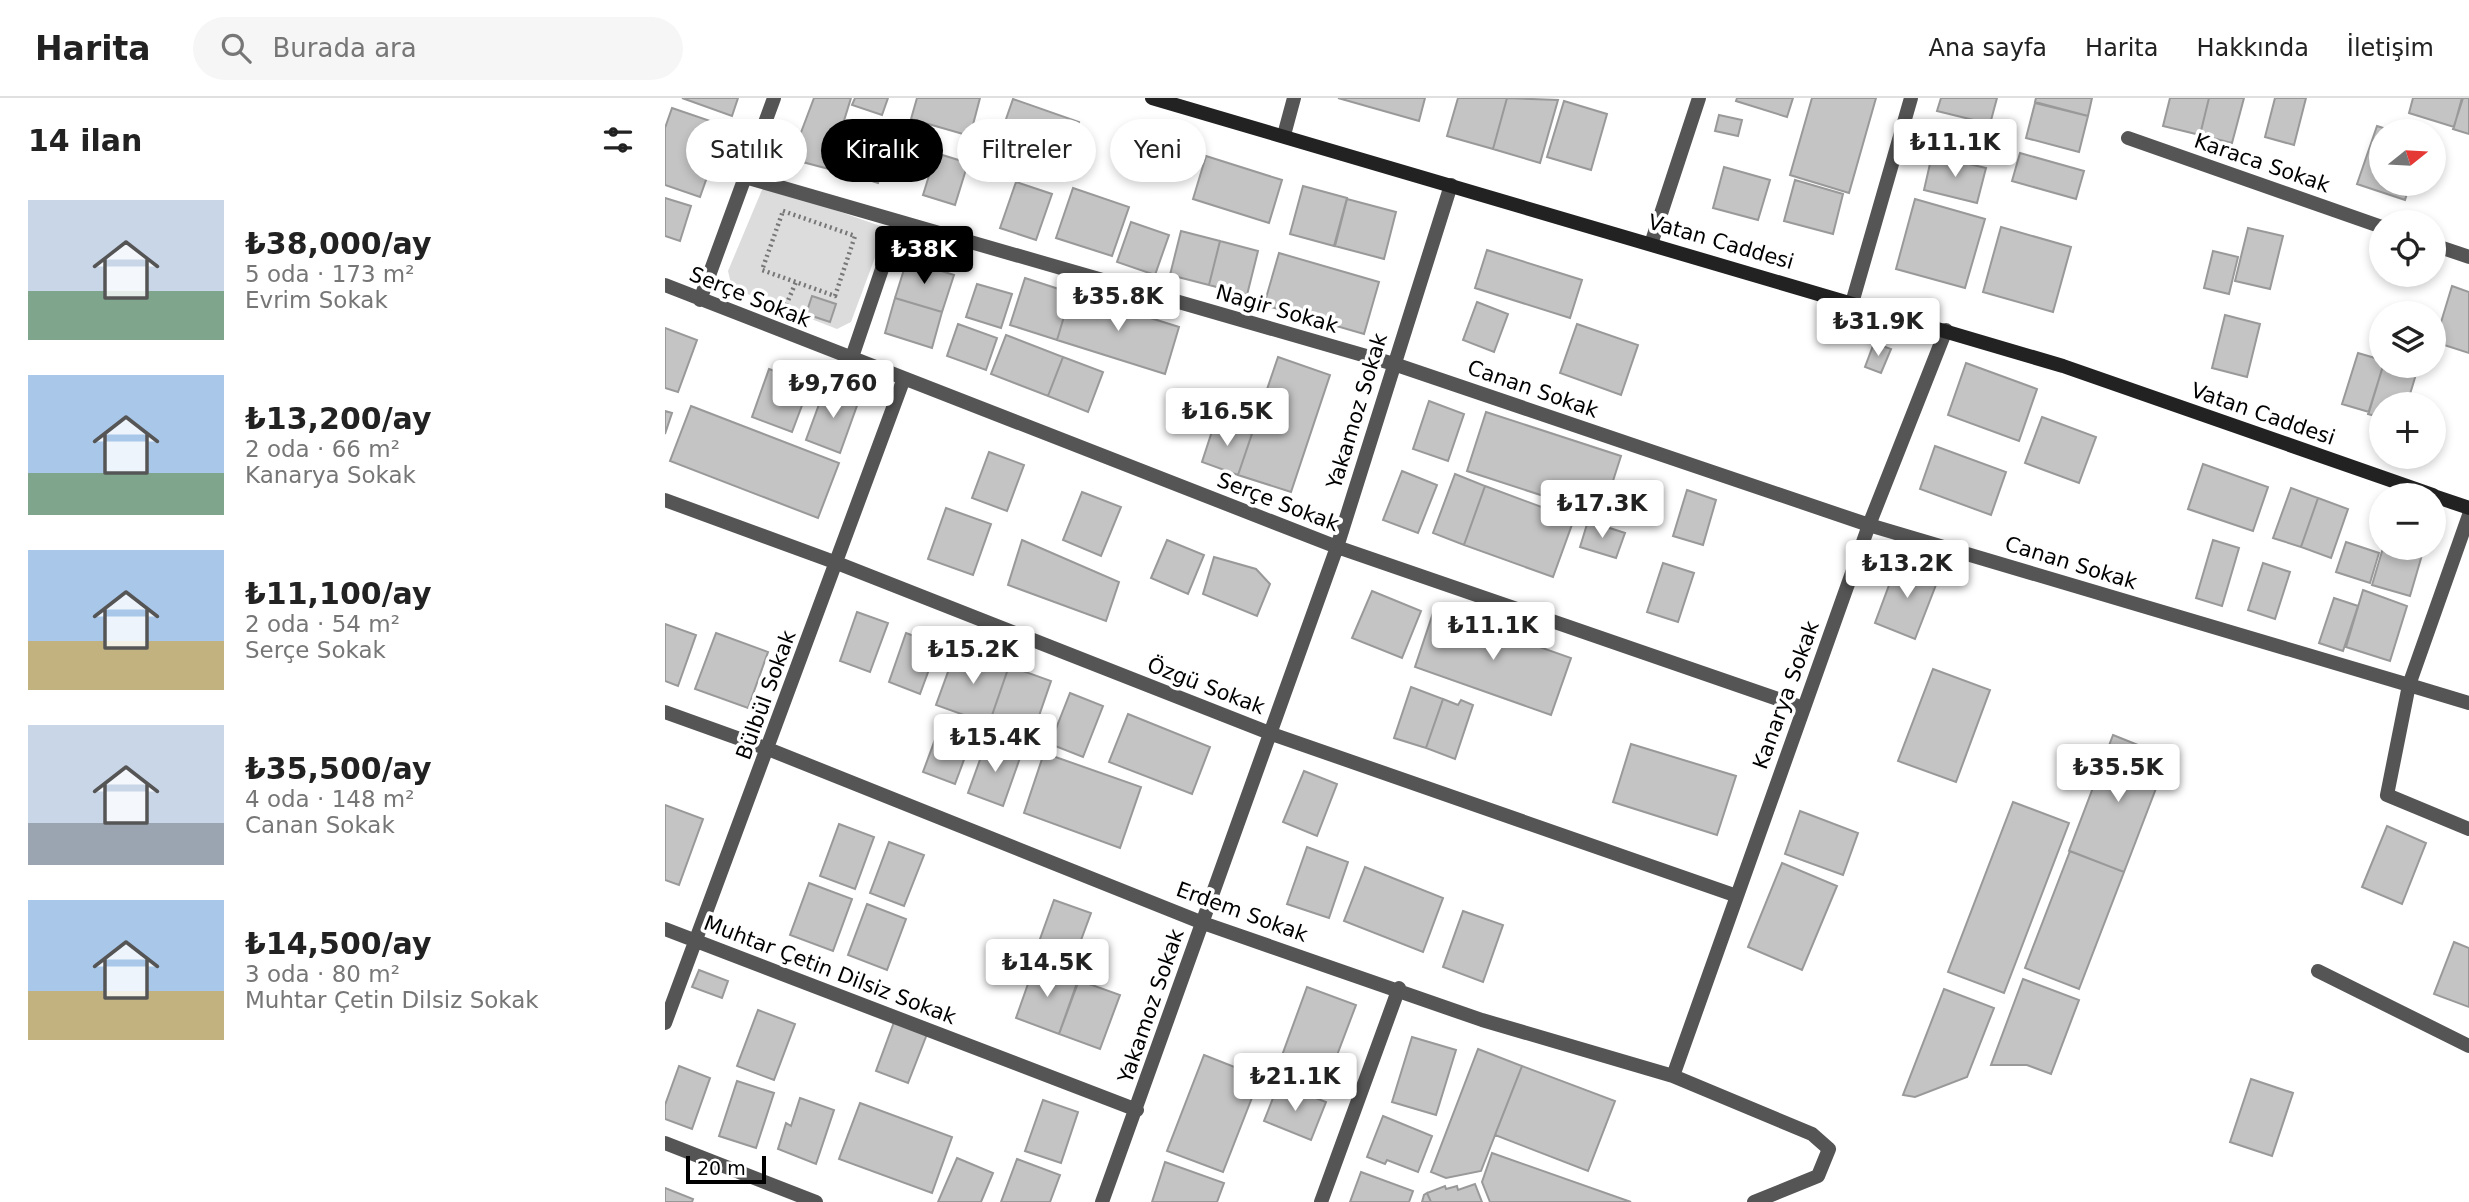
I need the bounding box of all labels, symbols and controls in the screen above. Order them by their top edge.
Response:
search box [193,17,683,80]
text: Harita [35,29,151,68]
icon: search [217,29,255,67]
text: Burada ara [273,33,417,63]
text: Ana sayfa [1929,34,2047,62]
text: Harita [2085,34,2158,62]
text: Hakkında [2196,34,2309,62]
text: İletişim [2347,34,2434,62]
chip: Satılık [686,119,807,182]
chip: Kiralık [821,119,943,182]
chip: Filtreler [957,119,1096,182]
chip: Yeni [1110,119,1206,182]
north arrow [2369,119,2447,196]
map controls [2369,119,2446,560]
pin: ₺11.1K [1898,120,2012,179]
icon: filters [599,121,637,159]
text: 14 ilan [28,123,142,158]
text: ₺11.1K [1910,129,2000,155]
street label: Karaca Sokak [2191,129,2334,198]
street label: Vatan Caddesi [1645,210,1797,274]
button: locate [2369,210,2446,287]
text: ₺38,000/ay [245,226,431,261]
pin: ₺38K [883,226,965,286]
icon: home [84,228,168,312]
text: ₺38K [891,236,957,262]
text: 5 oda · 173 m² [245,261,414,287]
street label: Serçe Sokak [686,262,815,333]
pin: ₺35.8K [1061,274,1175,333]
street label: Nagir Sokak [1213,280,1342,338]
text: ₺35.8K [1073,283,1163,309]
text: Evrim Sokak [245,287,388,313]
pin: ₺31.9K [1821,299,1935,358]
button: layers [2369,301,2446,378]
text: ₺31.9K [1833,308,1923,334]
street label: Yakamoz Sokak [1322,329,1392,493]
street label: Canan Sokak [1464,355,1602,423]
pin: ₺9,760 [776,360,890,420]
text: ₺9,760 [789,370,877,396]
street label: Vatan Caddesi [2188,378,2338,450]
pin: ₺16.5K [1170,388,1284,448]
button: + [2369,392,2446,469]
text: ₺16.5K [1182,398,1272,424]
text: ₺13,200/ay [245,401,431,436]
icon: home [84,403,168,487]
text: 2 oda · 66 m² [245,436,400,462]
text: Kanarya Sokak [245,462,416,488]
street label: Serçe Sokak [1214,468,1343,537]
pin: ₺17.3K [1545,480,1659,540]
button: − [2369,483,2446,560]
text: ₺17.3K [1557,490,1647,516]
street label: Canan Sokak [2002,532,2141,595]
pin: ₺13.2K [1850,540,1964,600]
text: ₺13.2K [1862,550,1952,576]
text: ₺11,100/ay [245,576,431,611]
icon: home [84,578,168,662]
pin: ₺11.1K [1436,602,1550,662]
text: 2 oda · 54 m² [245,611,400,637]
text: ₺11.1K [1448,612,1538,638]
street label: Kanarya Sokak [1748,617,1824,772]
street label: Bülbül Sokak [732,626,801,763]
pin: ₺15.2K [916,626,1030,686]
text: ₺15.2K [928,636,1018,662]
text: Serçe Sokak [245,637,386,663]
street label: Özgü Sokak [1144,652,1269,720]
pin: ₺15.4K [938,714,1052,774]
text: ₺15.4K [950,724,1040,750]
pin: ₺35.5K [2061,744,2175,804]
text: ₺35,500/ay [245,751,431,786]
icon: home [84,753,168,837]
text: ₺35.5K [2073,754,2163,780]
text: 4 oda · 148 m² [245,786,414,812]
text: Canan Sokak [245,812,395,838]
street label: Erdem Sokak [1173,877,1312,947]
street label: Muhtar Çetin Dilsiz Sokak [701,911,960,1030]
street label: Yakamoz Sokak [1113,925,1189,1087]
text: ₺14,500/ay [245,926,431,961]
icon: home [84,928,168,1012]
pin: ₺14.5K [990,940,1104,999]
text: ₺14.5K [1002,949,1092,975]
text: 3 oda · 80 m² [245,961,400,987]
text: Muhtar Çetin Dilsiz Sokak [245,987,539,1013]
pin: ₺21.1K [1238,1054,1352,1113]
text: ₺21.1K [1250,1063,1340,1089]
scale bar [686,1153,767,1185]
text: 20 m [697,1157,746,1179]

